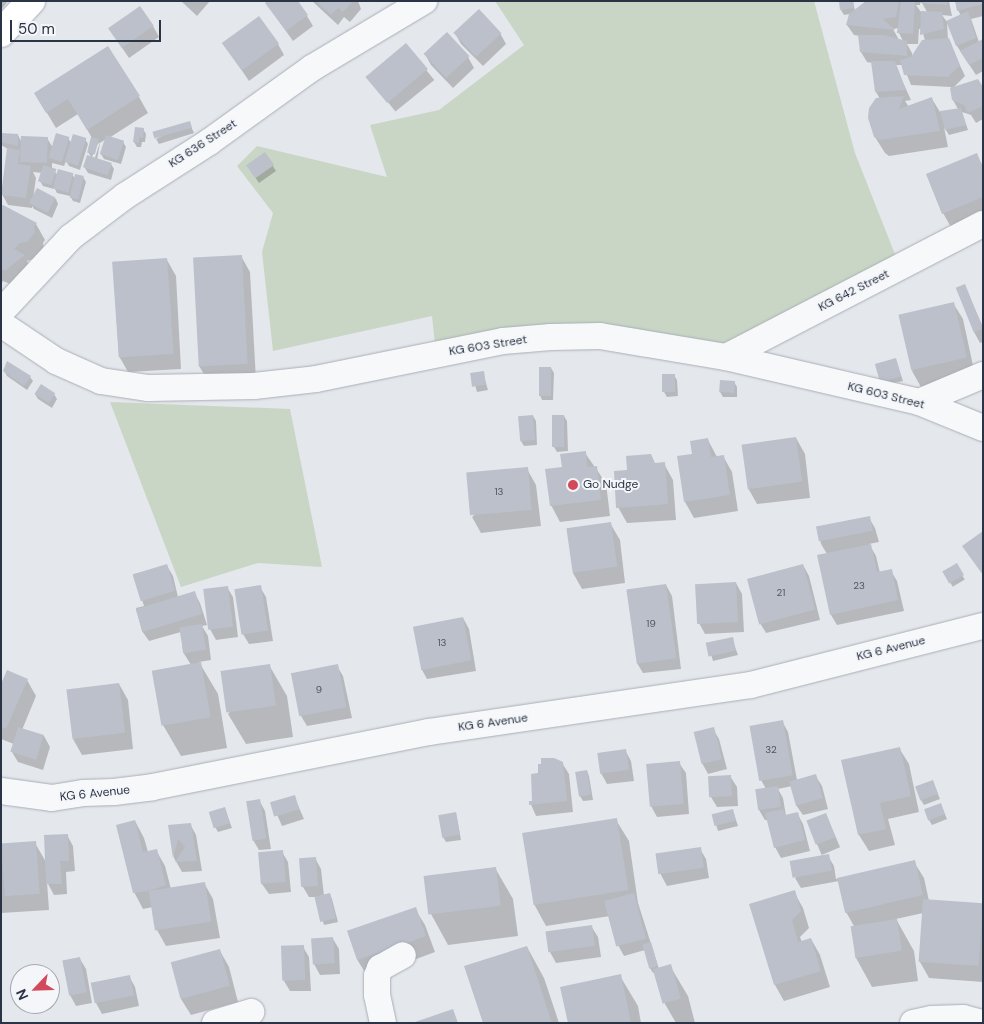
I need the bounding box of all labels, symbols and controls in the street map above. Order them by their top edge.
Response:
scale bar [12,10,164,42]
text: 50 m [18,19,55,39]
street label: KG 636 Street [166,117,240,171]
street label: KG 642 Street [816,267,892,315]
street label: KG 603 Street [448,333,528,359]
street label: KG 603 Street [846,379,926,413]
place label: Go Nudge [583,478,638,492]
marker: Go Nudge [567,479,579,491]
house number: 13 [494,486,504,498]
house number: 23 [853,580,865,592]
house number: 21 [777,587,785,599]
house number: 19 [646,618,656,630]
street label: KG 6 Avenue [855,634,927,664]
house number: 13 [437,637,447,649]
house number: 9 [316,684,322,696]
street label: KG 6 Avenue [457,711,529,735]
house number: 32 [765,744,777,756]
street label: KG 6 Avenue [59,783,131,805]
north arrow [10,964,60,1014]
text: N [12,986,33,1003]

